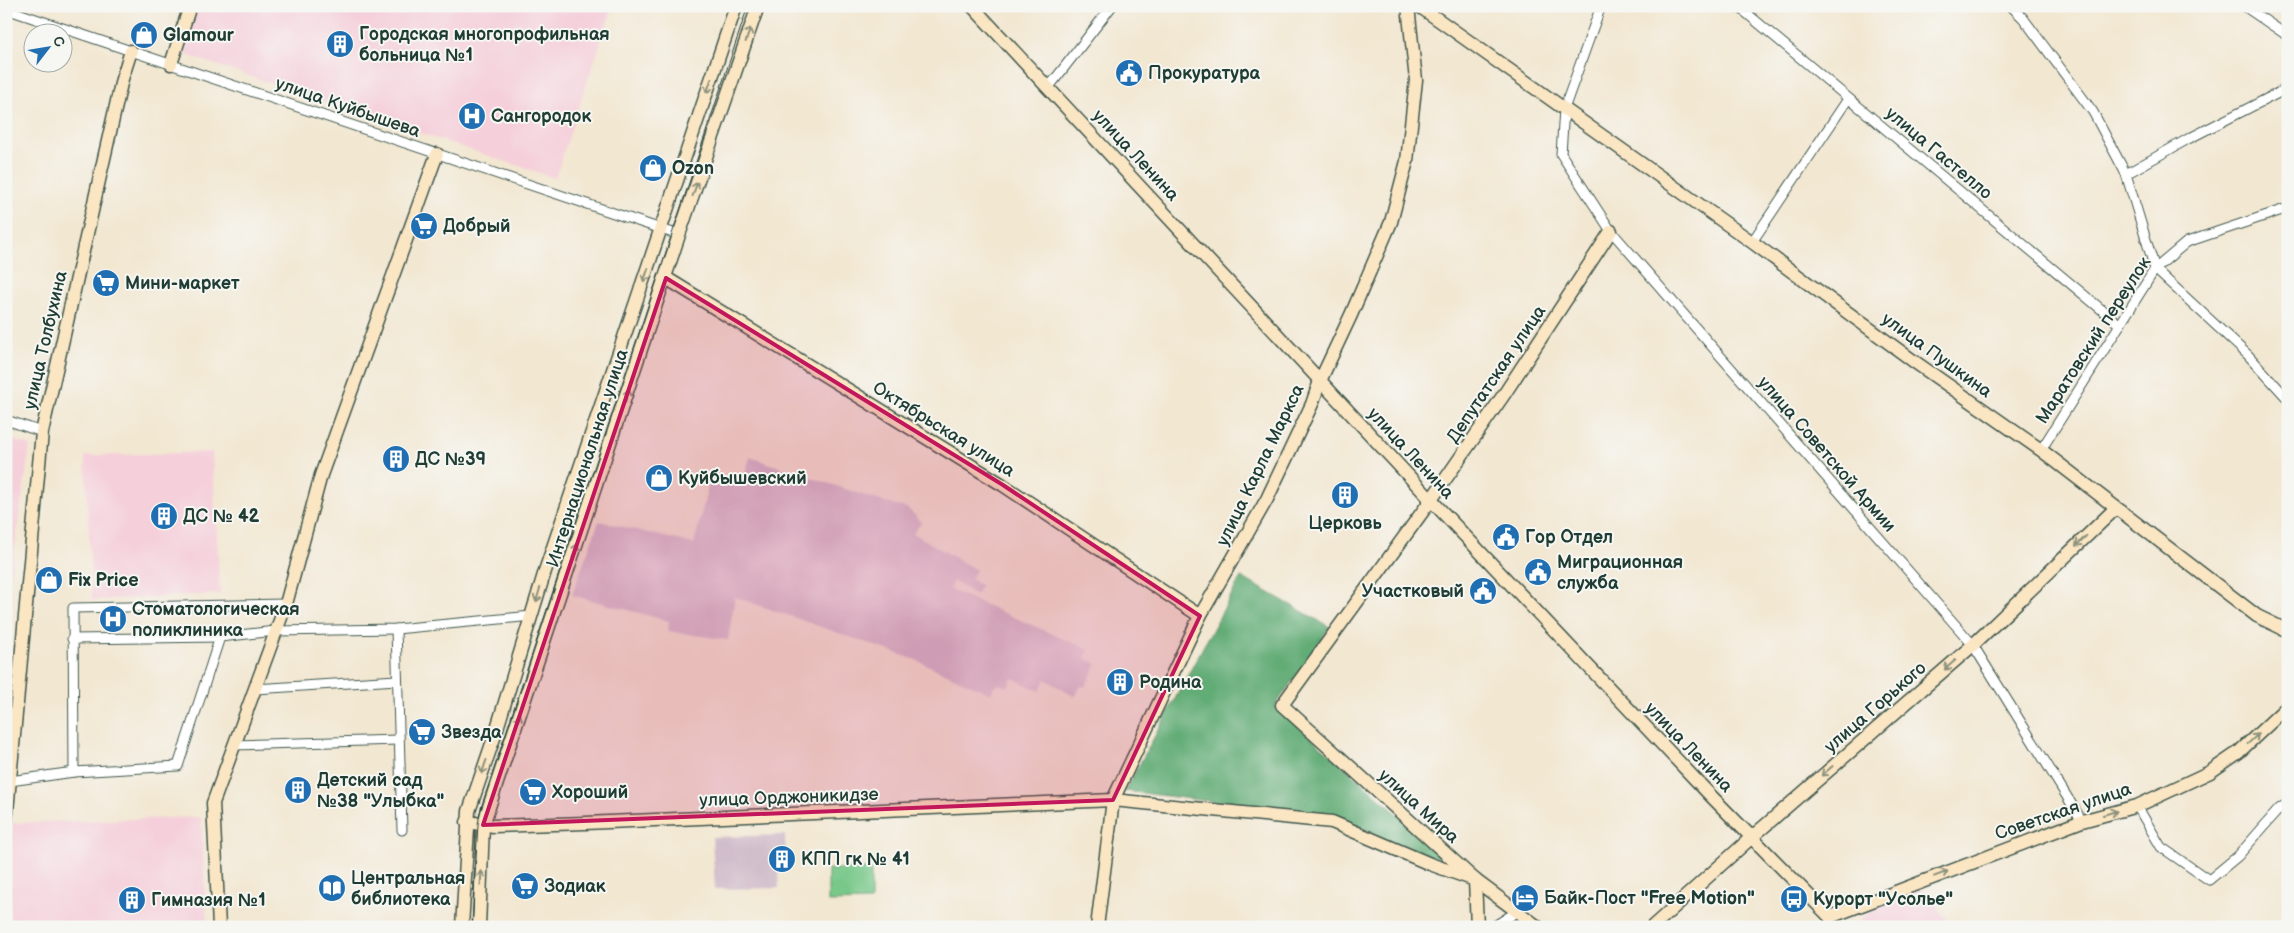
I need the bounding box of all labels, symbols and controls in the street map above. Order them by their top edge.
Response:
shop icon: Glamour [129,20,159,50]
north arrow [22,22,72,72]
place label: Городская многопрофильная больница №1 [359,24,610,66]
place label: Glamour [163,25,235,46]
one-way arrow [744,28,753,44]
building icon: Городская многопрофильная больница №1 [325,29,355,59]
text: С [49,33,69,50]
public building icon: Прокуратура [1114,58,1144,88]
place label: Прокуратура [1148,63,1261,84]
street label: улица Куйбышева [273,73,423,142]
one-way arrow [704,77,713,93]
hospital icon: Сангородок [457,101,487,131]
street label: улица Гастелло [1881,103,1996,204]
street label: улица Ленина [1088,105,1184,206]
place label: Сангородок [491,106,591,127]
shop icon: Ozon [638,153,668,183]
place label: Ozon [672,158,714,179]
one-way arrow [691,182,700,197]
supermarket icon: Добрый [409,211,439,241]
place label: Добрый [443,216,510,237]
street label: Маратовский переулок [2032,252,2156,428]
one-way arrow [640,267,650,283]
street label: улица Толбухина [19,268,72,412]
supermarket icon: Мини-маркет [91,268,121,298]
place label: Мини-маркет [125,273,240,294]
street label: Депутатская улица [1443,301,1550,447]
street label: улица Пушкина [1878,308,1996,403]
street label: Интернациональная улица [542,346,633,570]
street label: улица Советской Армии [1753,372,1900,536]
street label: Октябрьская улица [869,377,1019,482]
street label: улица Карла Маркса [1212,381,1309,549]
one-way arrow [622,389,632,405]
street label: улица Ленина [1363,403,1459,504]
building icon: ДС №39 [381,444,411,474]
place label: ДС №39 [415,449,486,470]
shop icon: Куйбышевский [644,463,674,493]
place label: Куйбышевский [678,468,807,489]
building icon: Церковь [1330,480,1360,510]
building icon: ДС № 42 [149,501,179,531]
place label: ДС № 42 [183,506,259,527]
place label: Церковь [1308,513,1382,534]
public building icon: Гор Отдел [1491,522,1521,552]
place label: Гор Отдел [1525,527,1613,548]
one-way arrow [2075,535,2087,547]
one-way arrow [571,543,580,559]
place label: Миграционная служба [1557,552,1683,594]
public building icon: Миграционная служба [1523,557,1553,587]
shop icon: Fix Price [34,565,64,595]
place label: Fix Price [68,570,139,591]
public building icon: Участковый [1468,576,1498,606]
place label: Участковый [1362,581,1464,602]
one-way arrow [533,587,542,603]
place label: Стоматологическая поликлиника [132,599,300,641]
hospital icon: Стоматологическая поликлиника [98,604,128,634]
street label: улица Горького [1820,658,1930,757]
one-way arrow [1944,659,1957,670]
building icon: Родина [1105,667,1135,697]
place label: Родина [1139,672,1202,693]
street label: улица Ленина [1640,698,1737,797]
one-way arrow [514,714,523,730]
supermarket icon: Звезда [407,717,437,747]
place label: Звезда [441,722,502,743]
one-way arrow [2247,733,2259,745]
one-way arrow [479,759,488,774]
street label: улица Мира [1374,765,1463,848]
one-way arrow [1821,766,1834,777]
place label: Детский сад №38 "Улыбка" [317,770,444,812]
building icon: Детский сад №38 "Улыбка" [283,775,313,805]
supermarket icon: Хороший [518,777,548,807]
street label: Советская улица [1992,778,2134,845]
place label: Хороший [551,782,628,803]
street label: улица Орджоникидзе [699,784,879,811]
one-way arrow [2102,808,2118,817]
building icon: КПП гк № 41 [767,844,797,874]
place label: КПП гк № 41 [801,849,910,870]
place label: Центральная библиотека [351,868,465,910]
one-way arrow [1933,868,1948,878]
one-way arrow [476,870,485,886]
supermarket icon: Зодиак [510,871,540,901]
library icon: Центральная библиотека [317,873,347,903]
place label: Зодиак [544,876,606,897]
hotel icon: Байк-Пост "Free Motion" [1510,883,1540,913]
bus stop icon: Курорт "Усолье" [1779,884,1809,914]
building icon: Гимназия №1 [117,885,147,915]
place label: Байк-Пост "Free Motion" [1544,888,1755,909]
place label: Курорт "Усолье" [1813,889,1953,910]
place label: Гимназия №1 [151,890,266,911]

